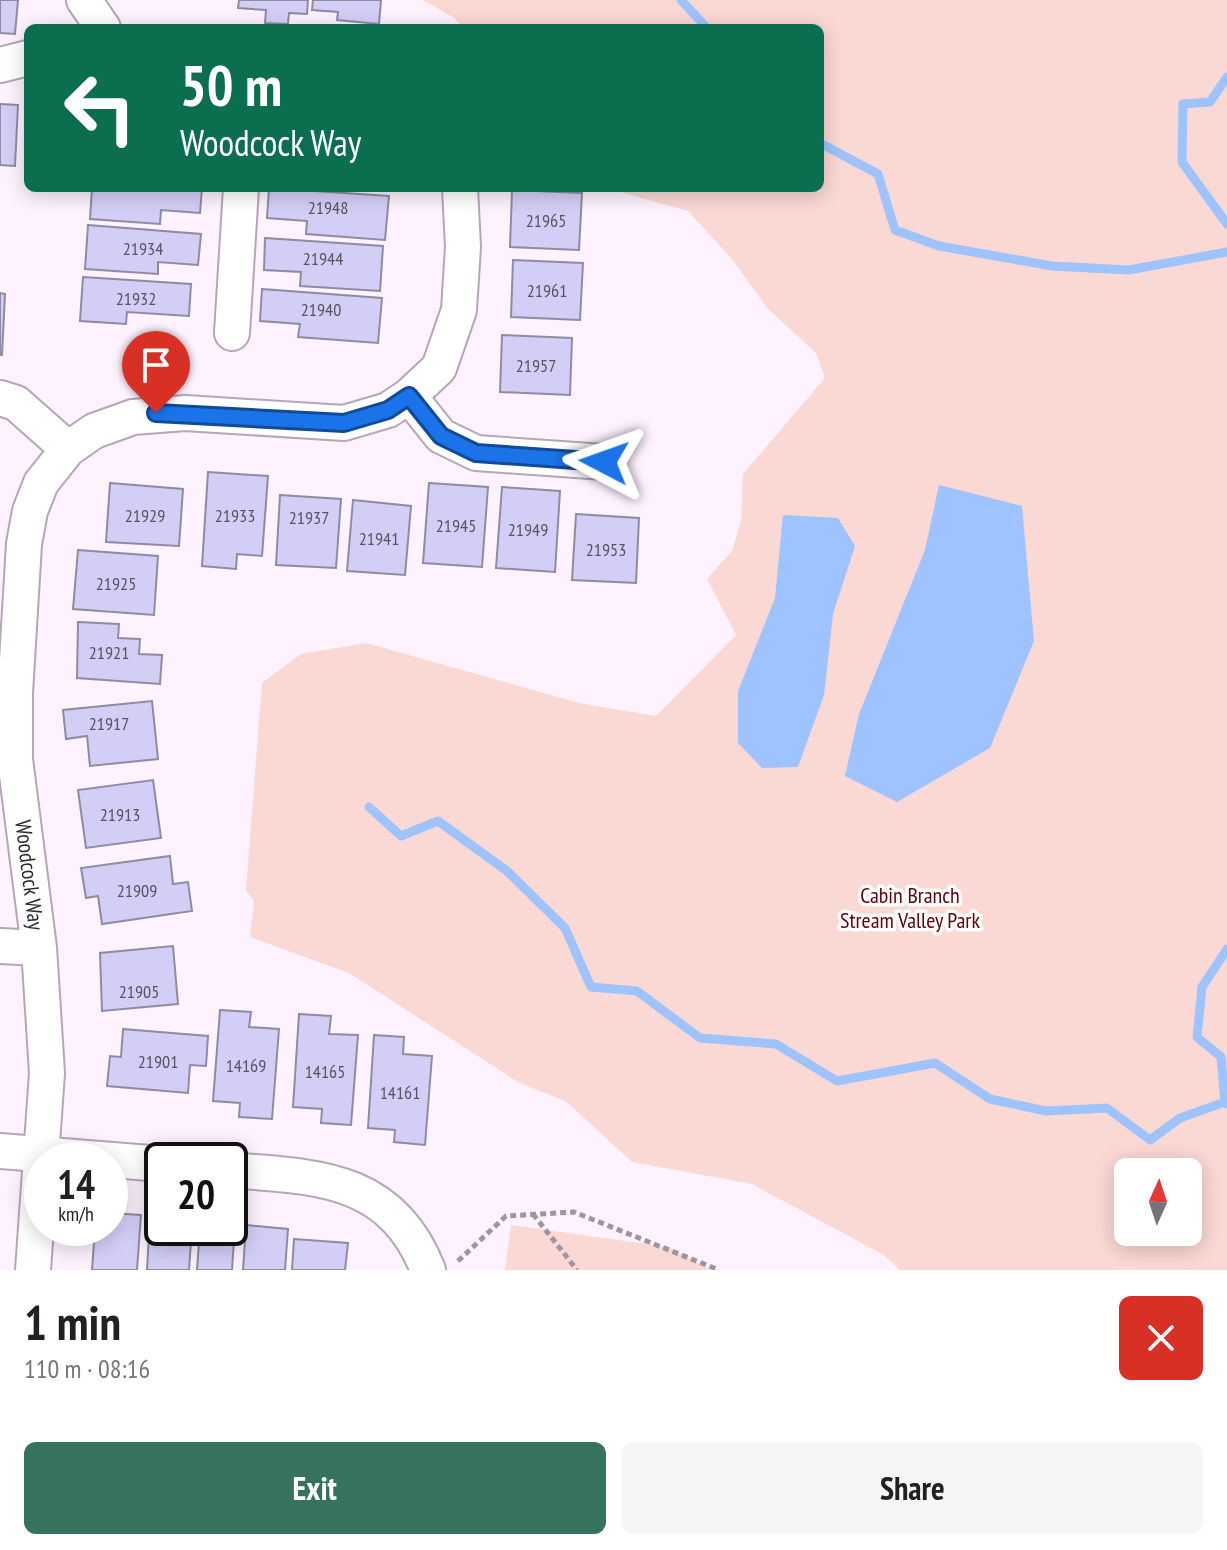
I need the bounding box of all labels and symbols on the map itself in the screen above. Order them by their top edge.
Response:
house number: 21948 [308,196,348,219]
house number: 21965 [526,209,566,232]
house number: 21934 [123,237,163,260]
house number: 21944 [303,247,343,270]
house number: 21961 [527,279,567,302]
house number: 21932 [116,287,156,310]
house number: 21940 [301,298,341,321]
pin [122,331,190,413]
house number: 21957 [516,354,556,377]
position arrow [562,420,646,504]
house number: 21929 [125,504,165,527]
house number: 21933 [215,504,255,527]
house number: 21937 [289,506,329,529]
house number: 21945 [436,514,476,537]
house number: 21949 [508,518,548,541]
house number: 21941 [359,527,399,550]
house number: 21953 [586,538,626,561]
house number: 21925 [96,572,136,595]
house number: 21921 [89,641,129,664]
house number: 21917 [89,712,129,735]
house number: 21913 [100,803,140,826]
street label: Woodcock Way [9,818,51,932]
house number: 21909 [117,879,157,902]
park label: Cabin Branch Stream Valley Park [840,881,980,934]
house number: 21905 [119,980,159,1003]
house number: 21901 [138,1050,178,1073]
house number: 14169 [226,1054,266,1077]
house number: 14165 [305,1060,345,1083]
house number: 14161 [380,1081,420,1104]
speed limit sign: 20 [144,1142,248,1246]
north arrow [1114,1158,1202,1246]

